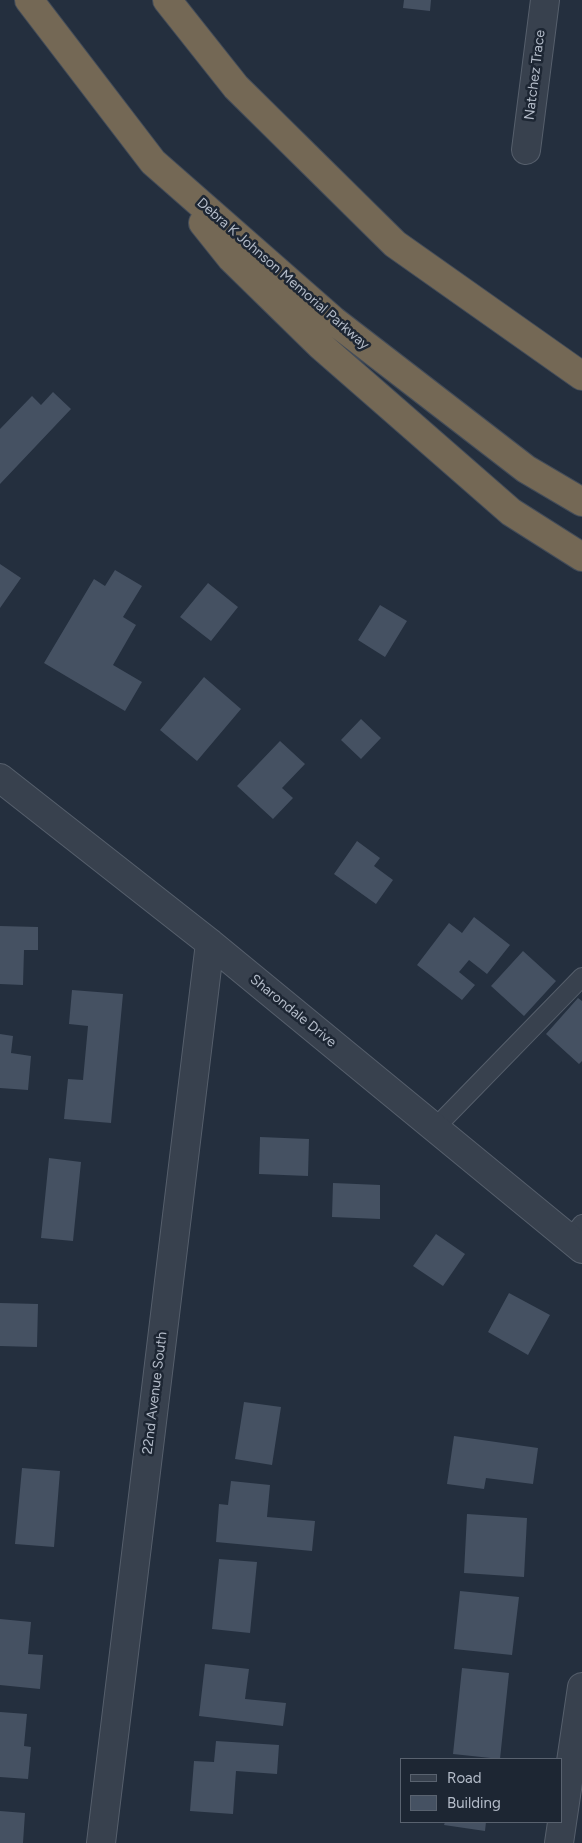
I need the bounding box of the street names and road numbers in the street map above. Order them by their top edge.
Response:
street label: Natchez Trace [521,29,549,121]
street label: Debra K Johnson Memorial Parkway [193,195,373,353]
street label: Sharondale Drive [246,971,340,1051]
street label: 22nd Avenue South [139,1331,171,1455]

